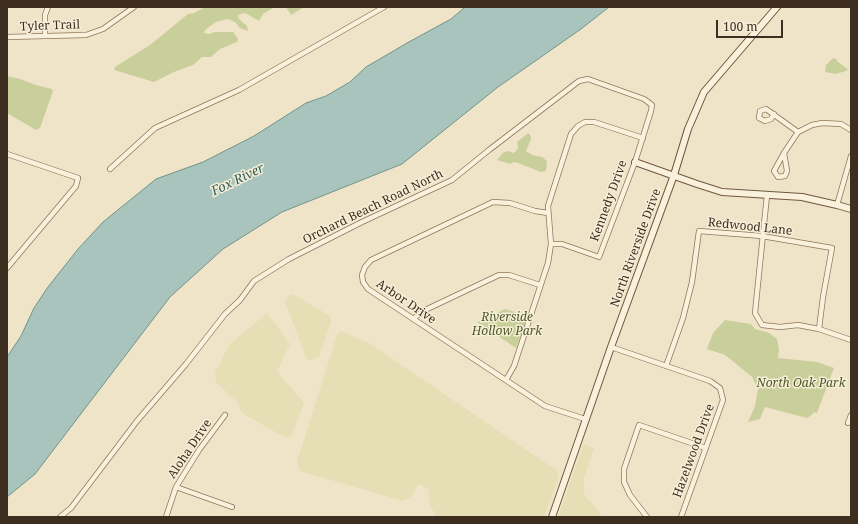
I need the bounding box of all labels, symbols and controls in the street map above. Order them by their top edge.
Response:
scale bar [718,12,785,38]
street label: Tyler Trail [20,18,80,34]
text: 100 m [723,18,758,35]
street label: Kennedy Drive [588,158,630,244]
water label: Fox River [209,160,267,200]
street label: Orchard Beach Road North [301,167,445,247]
street label: North Riverside Drive [608,187,664,309]
street label: Redwood Lane [707,215,793,239]
street label: Arbor Drive [373,277,439,327]
park label: Riverside Hollow Park [472,311,542,339]
park label: North Oak Park [756,377,846,391]
street label: Hazelwood Drive [670,402,718,500]
street label: Aloha Drive [165,417,215,481]

